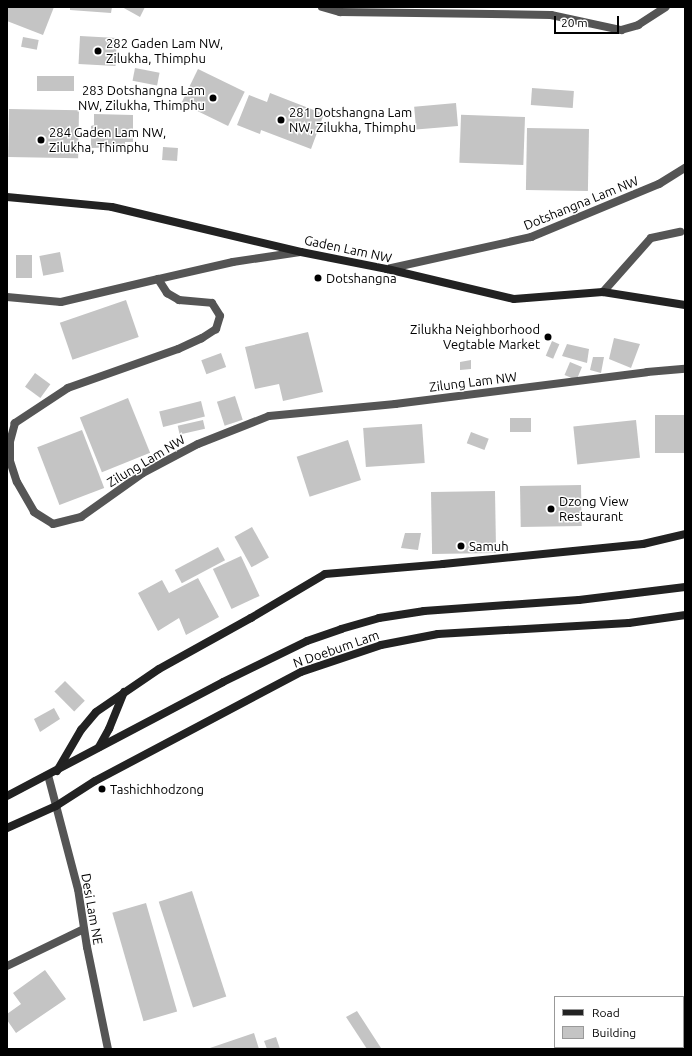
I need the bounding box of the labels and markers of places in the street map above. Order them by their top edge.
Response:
place label: 282 Gaden Lam NW, Zilukha, Thimphu [106,36,223,67]
marker: 282 Gaden Lam NW, Zilukha, Thimphu [93,46,103,56]
place label: 283 Dotshangna Lam NW, Zilukha, Thimphu [78,83,205,114]
marker: 283 Dotshangna Lam NW, Zilukha, Thimphu [208,93,218,103]
place label: 281 Dotshangna Lam NW, Zilukha, Thimphu [289,105,416,136]
marker: 281 Dotshangna Lam NW, Zilukha, Thimphu [276,115,286,125]
place label: 284 Gaden Lam NW, Zilukha, Thimphu [49,125,166,156]
marker: 284 Gaden Lam NW, Zilukha, Thimphu [36,135,46,145]
place label: Dotshangna [326,270,397,286]
marker: Dotshangna [313,273,323,283]
place label: Zilukha Neighborhood Vegtable Market [410,322,540,353]
marker: Zilukha Neighborhood Vegtable Market [543,332,553,342]
place label: Dzong View Restaurant [559,494,629,525]
marker: Dzong View Restaurant [546,504,556,514]
place label: Samuh [469,538,509,554]
marker: Samuh [456,541,466,551]
place label: Tashichhodzong [110,781,204,797]
marker: Tashichhodzong [97,784,107,794]

